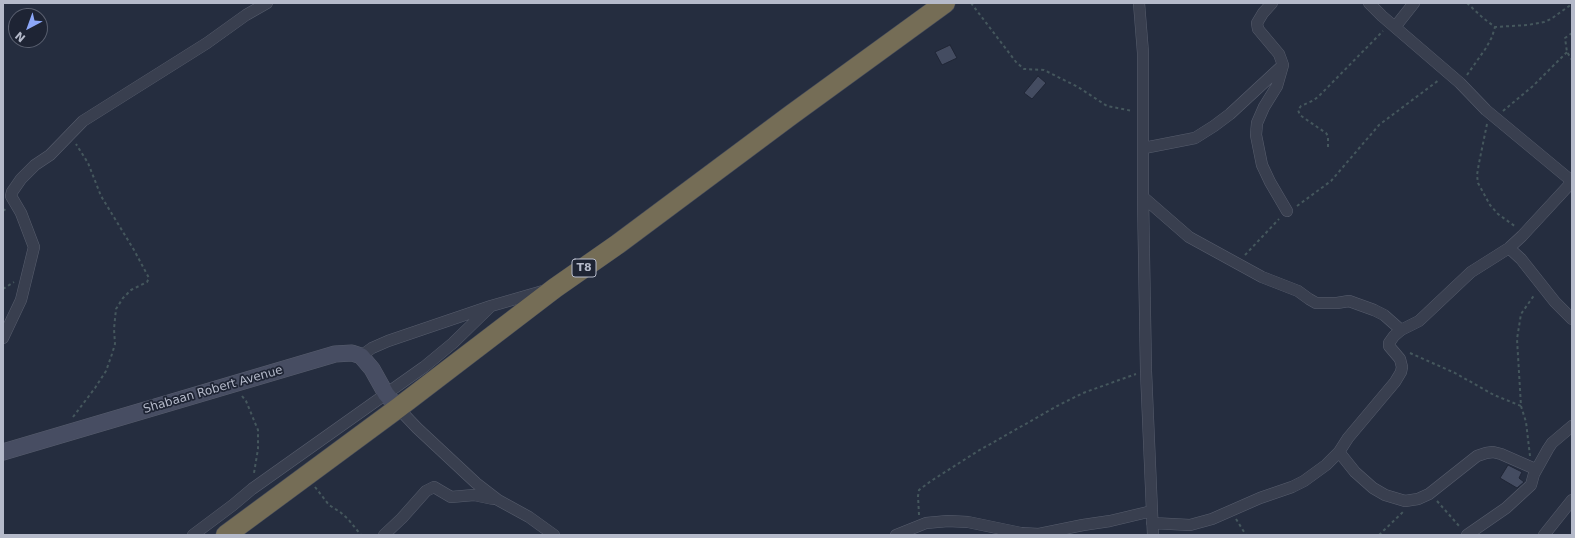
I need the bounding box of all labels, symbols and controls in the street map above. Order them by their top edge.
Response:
north arrow [8,8,48,48]
text: N [13,29,28,45]
road number: T8 [572,259,596,277]
street label: Shabaan Robert Avenue [142,363,284,417]

